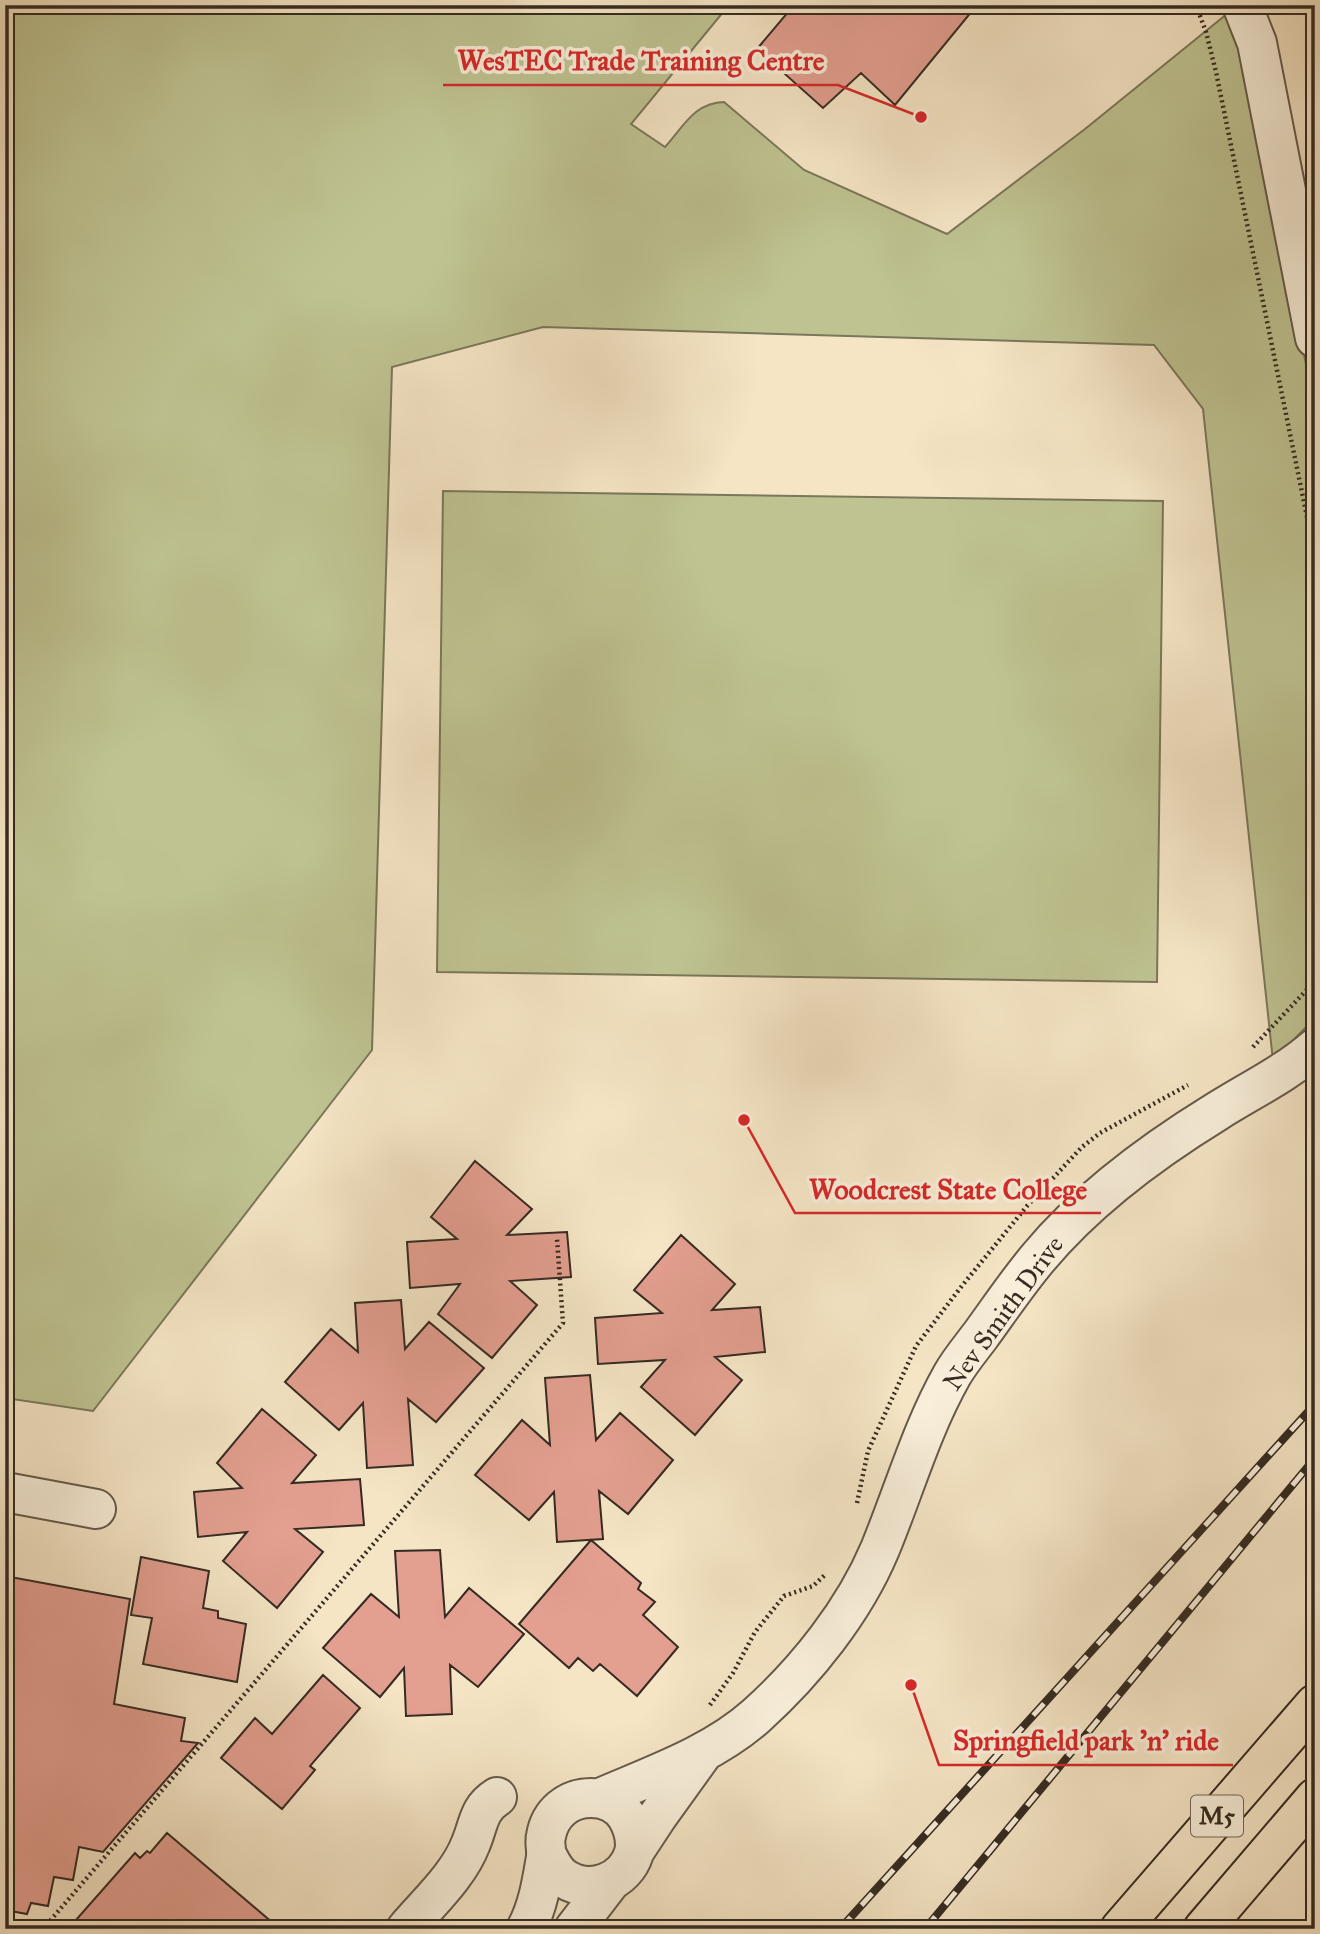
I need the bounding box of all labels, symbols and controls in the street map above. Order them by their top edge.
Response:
callout: WesTEC Trade Training Centre [443,36,838,85]
text: WesTEC Trade Training Centre [458,43,825,78]
callout: Woodcrest State College [795,1164,1101,1213]
text: Woodcrest State College [809,1172,1087,1207]
street label: Nev Smith Drive [936,1229,1070,1397]
callout: Springfield park 'n' ride [939,1716,1233,1765]
text: Springfield park 'n' ride [953,1723,1219,1758]
road number: M5 [1191,1796,1243,1837]

